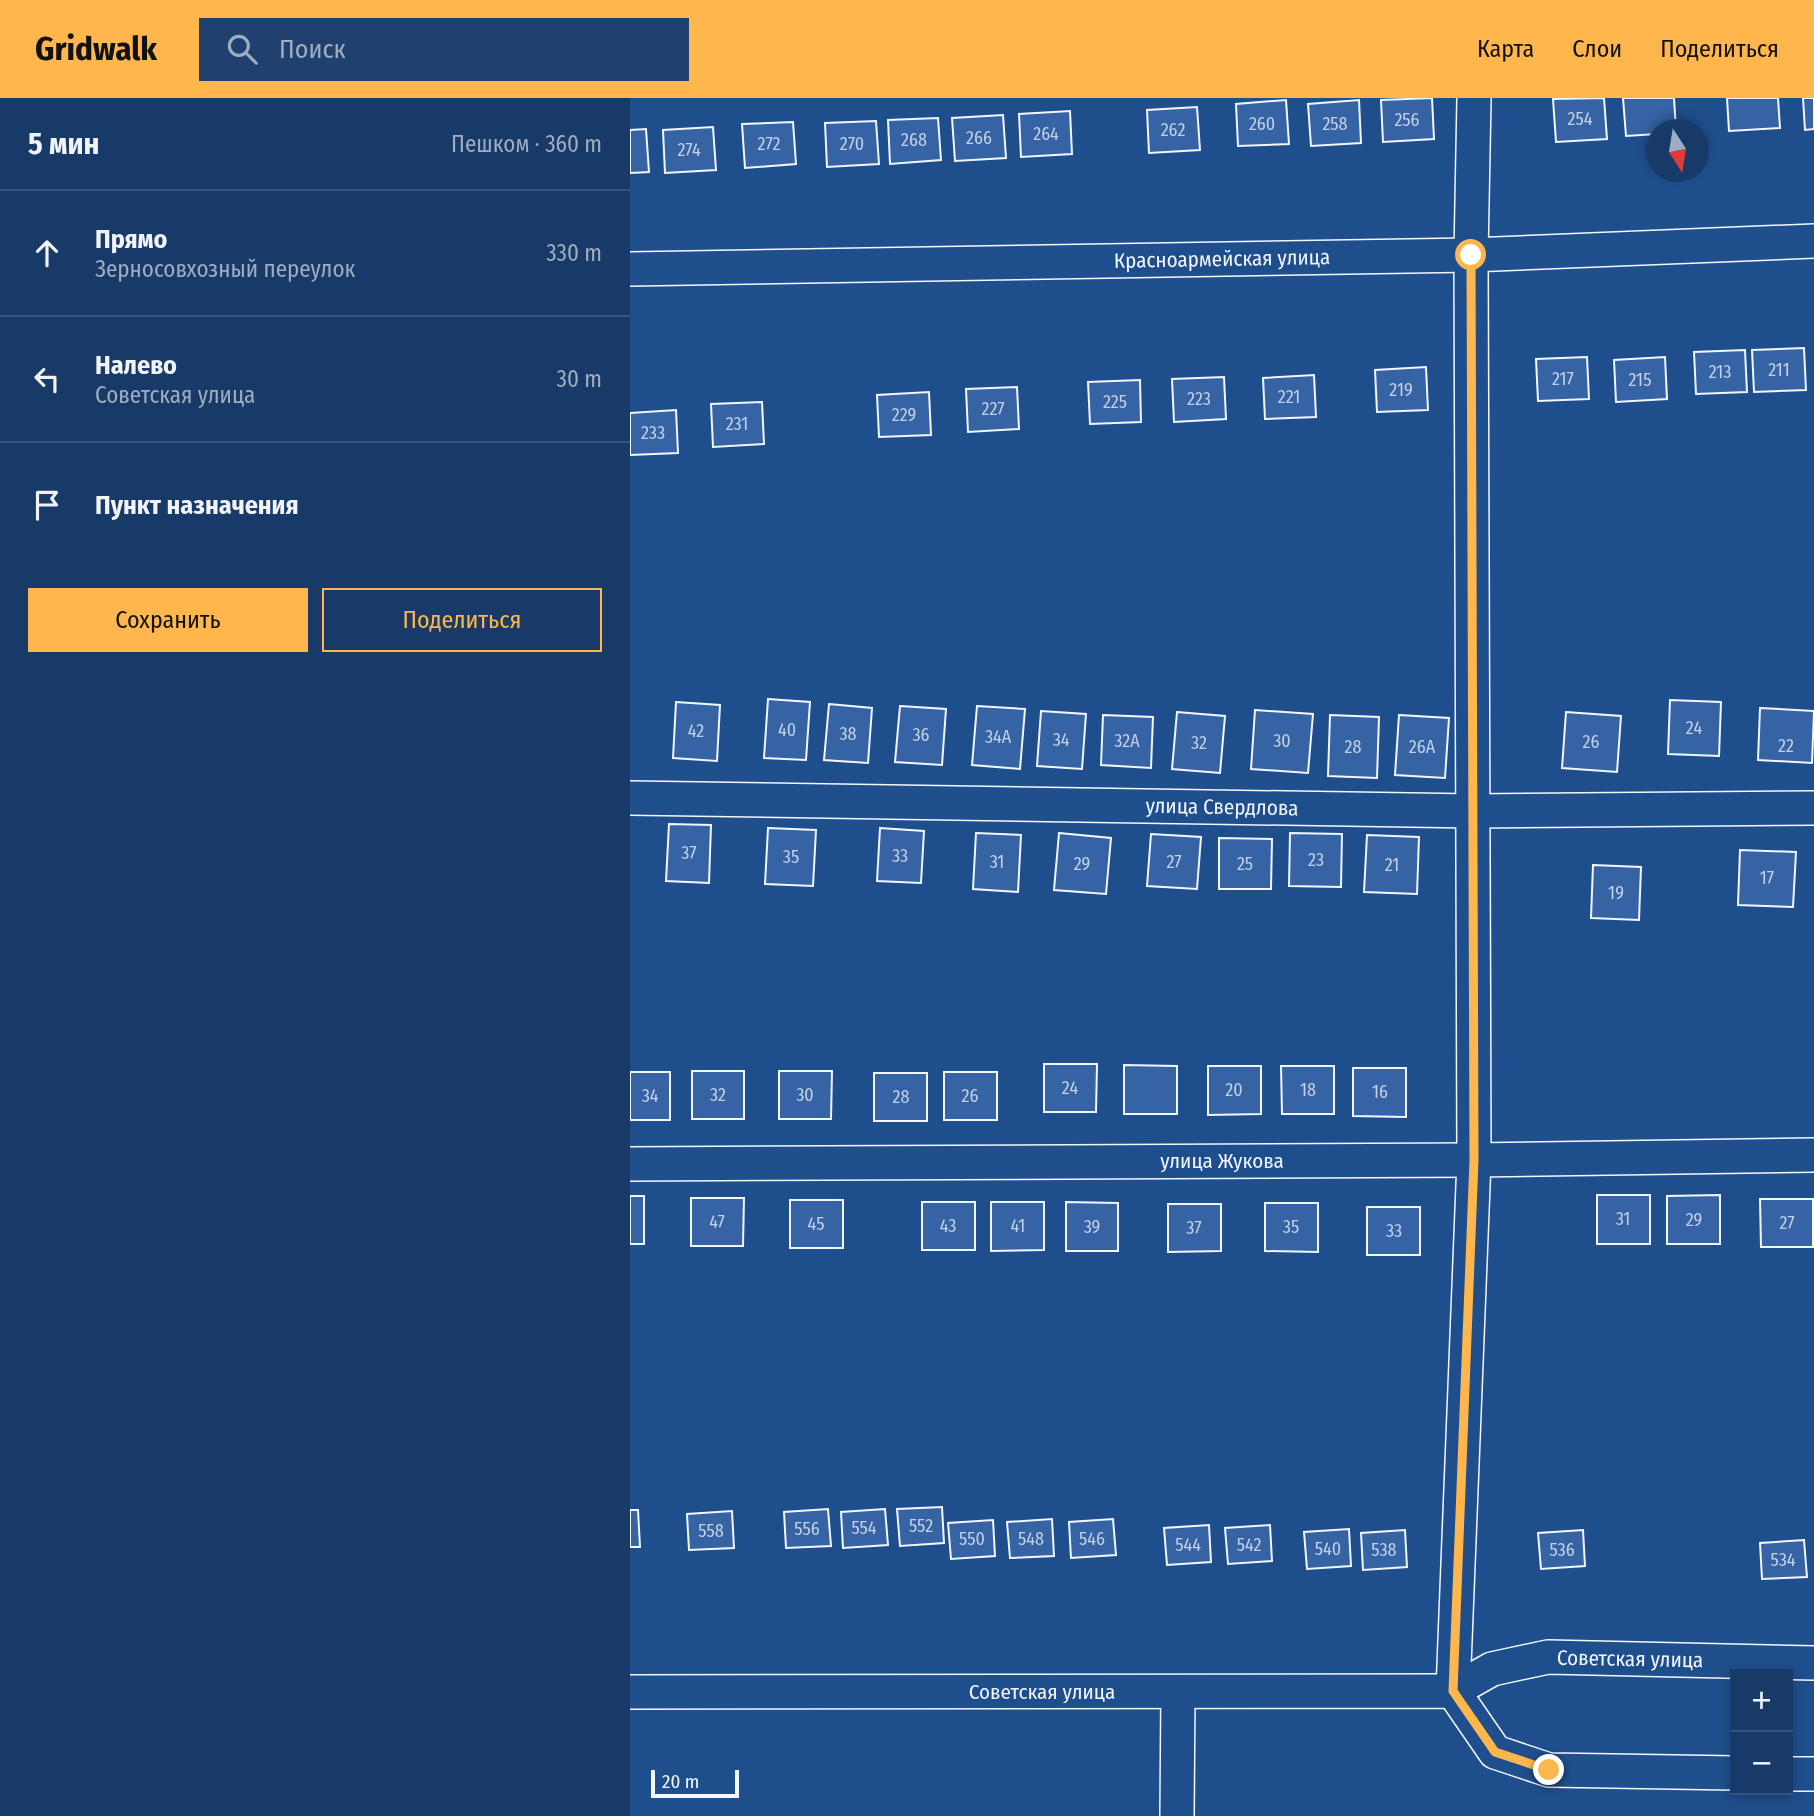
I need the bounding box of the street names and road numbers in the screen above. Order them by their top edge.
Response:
street label: Красноармейская улица [1114,244,1330,274]
street label: улица Свердлова [1145,793,1299,821]
street label: улица Жукова [1160,1148,1284,1174]
street label: Советская улица [1557,1645,1703,1673]
street label: Советская улица [969,1679,1115,1705]

